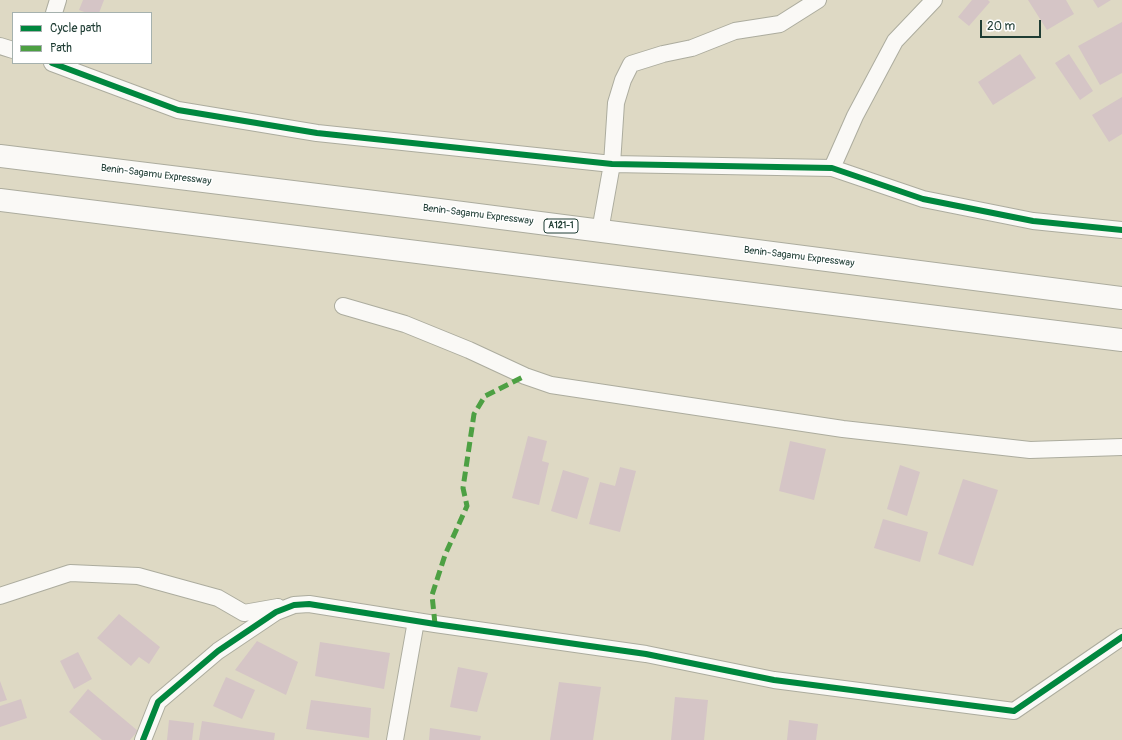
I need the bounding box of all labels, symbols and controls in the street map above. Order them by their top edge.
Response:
legend [12,12,152,64]
scale bar [982,12,1043,38]
text: 20 m [987,19,1015,34]
text: Cycle path [50,21,101,36]
text: Path [50,41,72,56]
street label: Benin-Sagamu Expressway [100,162,212,188]
street label: Benin-Sagamu Expressway [422,202,534,228]
road number: A121-1 [544,219,578,233]
street label: Benin-Sagamu Expressway [743,244,855,270]

